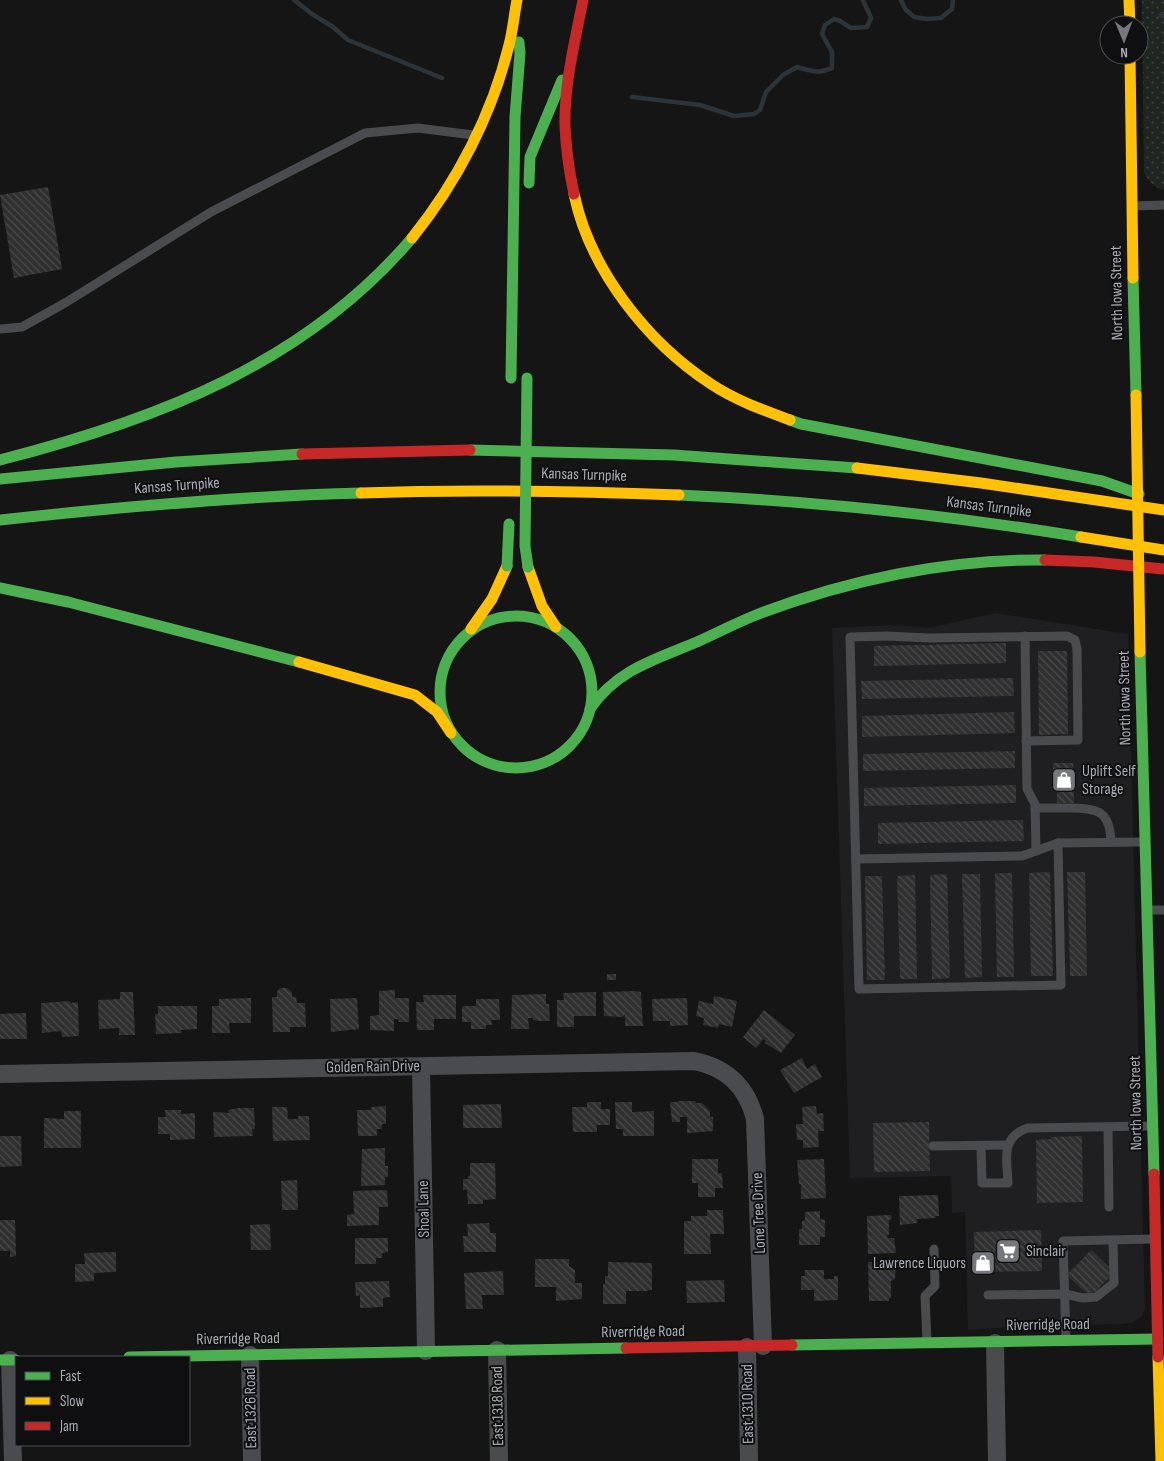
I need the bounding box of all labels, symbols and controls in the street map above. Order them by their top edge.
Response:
north arrow [1099,15,1149,65]
text: N [1120,44,1128,61]
street label: North Iowa Street [1107,245,1127,341]
street label: Kansas Turnpike [541,464,627,486]
street label: Kansas Turnpike [134,474,220,498]
street label: Kansas Turnpike [945,492,1033,522]
street label: North Iowa Street [1115,650,1135,746]
place label: Uplift Self Storage [1082,762,1136,799]
shop icon: Uplift Self Storage [1051,767,1077,793]
street label: North Iowa Street [1126,1055,1146,1151]
street label: Golden Rain Drive [326,1057,420,1077]
street label: Lone Tree Drive [748,1172,770,1254]
street label: Shoal Lane [414,1180,434,1238]
supermarket icon: Sinclair [995,1238,1021,1264]
place label: Sinclair [1026,1242,1066,1261]
shop icon: Lawrence Liquors [970,1250,996,1276]
place label: Lawrence Liquors [873,1254,966,1273]
street label: Riverridge Road [1006,1315,1090,1335]
street label: Riverridge Road [601,1322,685,1342]
street label: Riverridge Road [196,1329,280,1349]
legend [15,1356,190,1446]
street label: East 1310 Road [738,1364,758,1444]
street label: East 1318 Road [488,1366,508,1446]
text: Fast [60,1367,82,1386]
street label: East 1326 Road [241,1367,261,1449]
text: Slow [60,1392,84,1411]
text: Jam [59,1417,78,1436]

